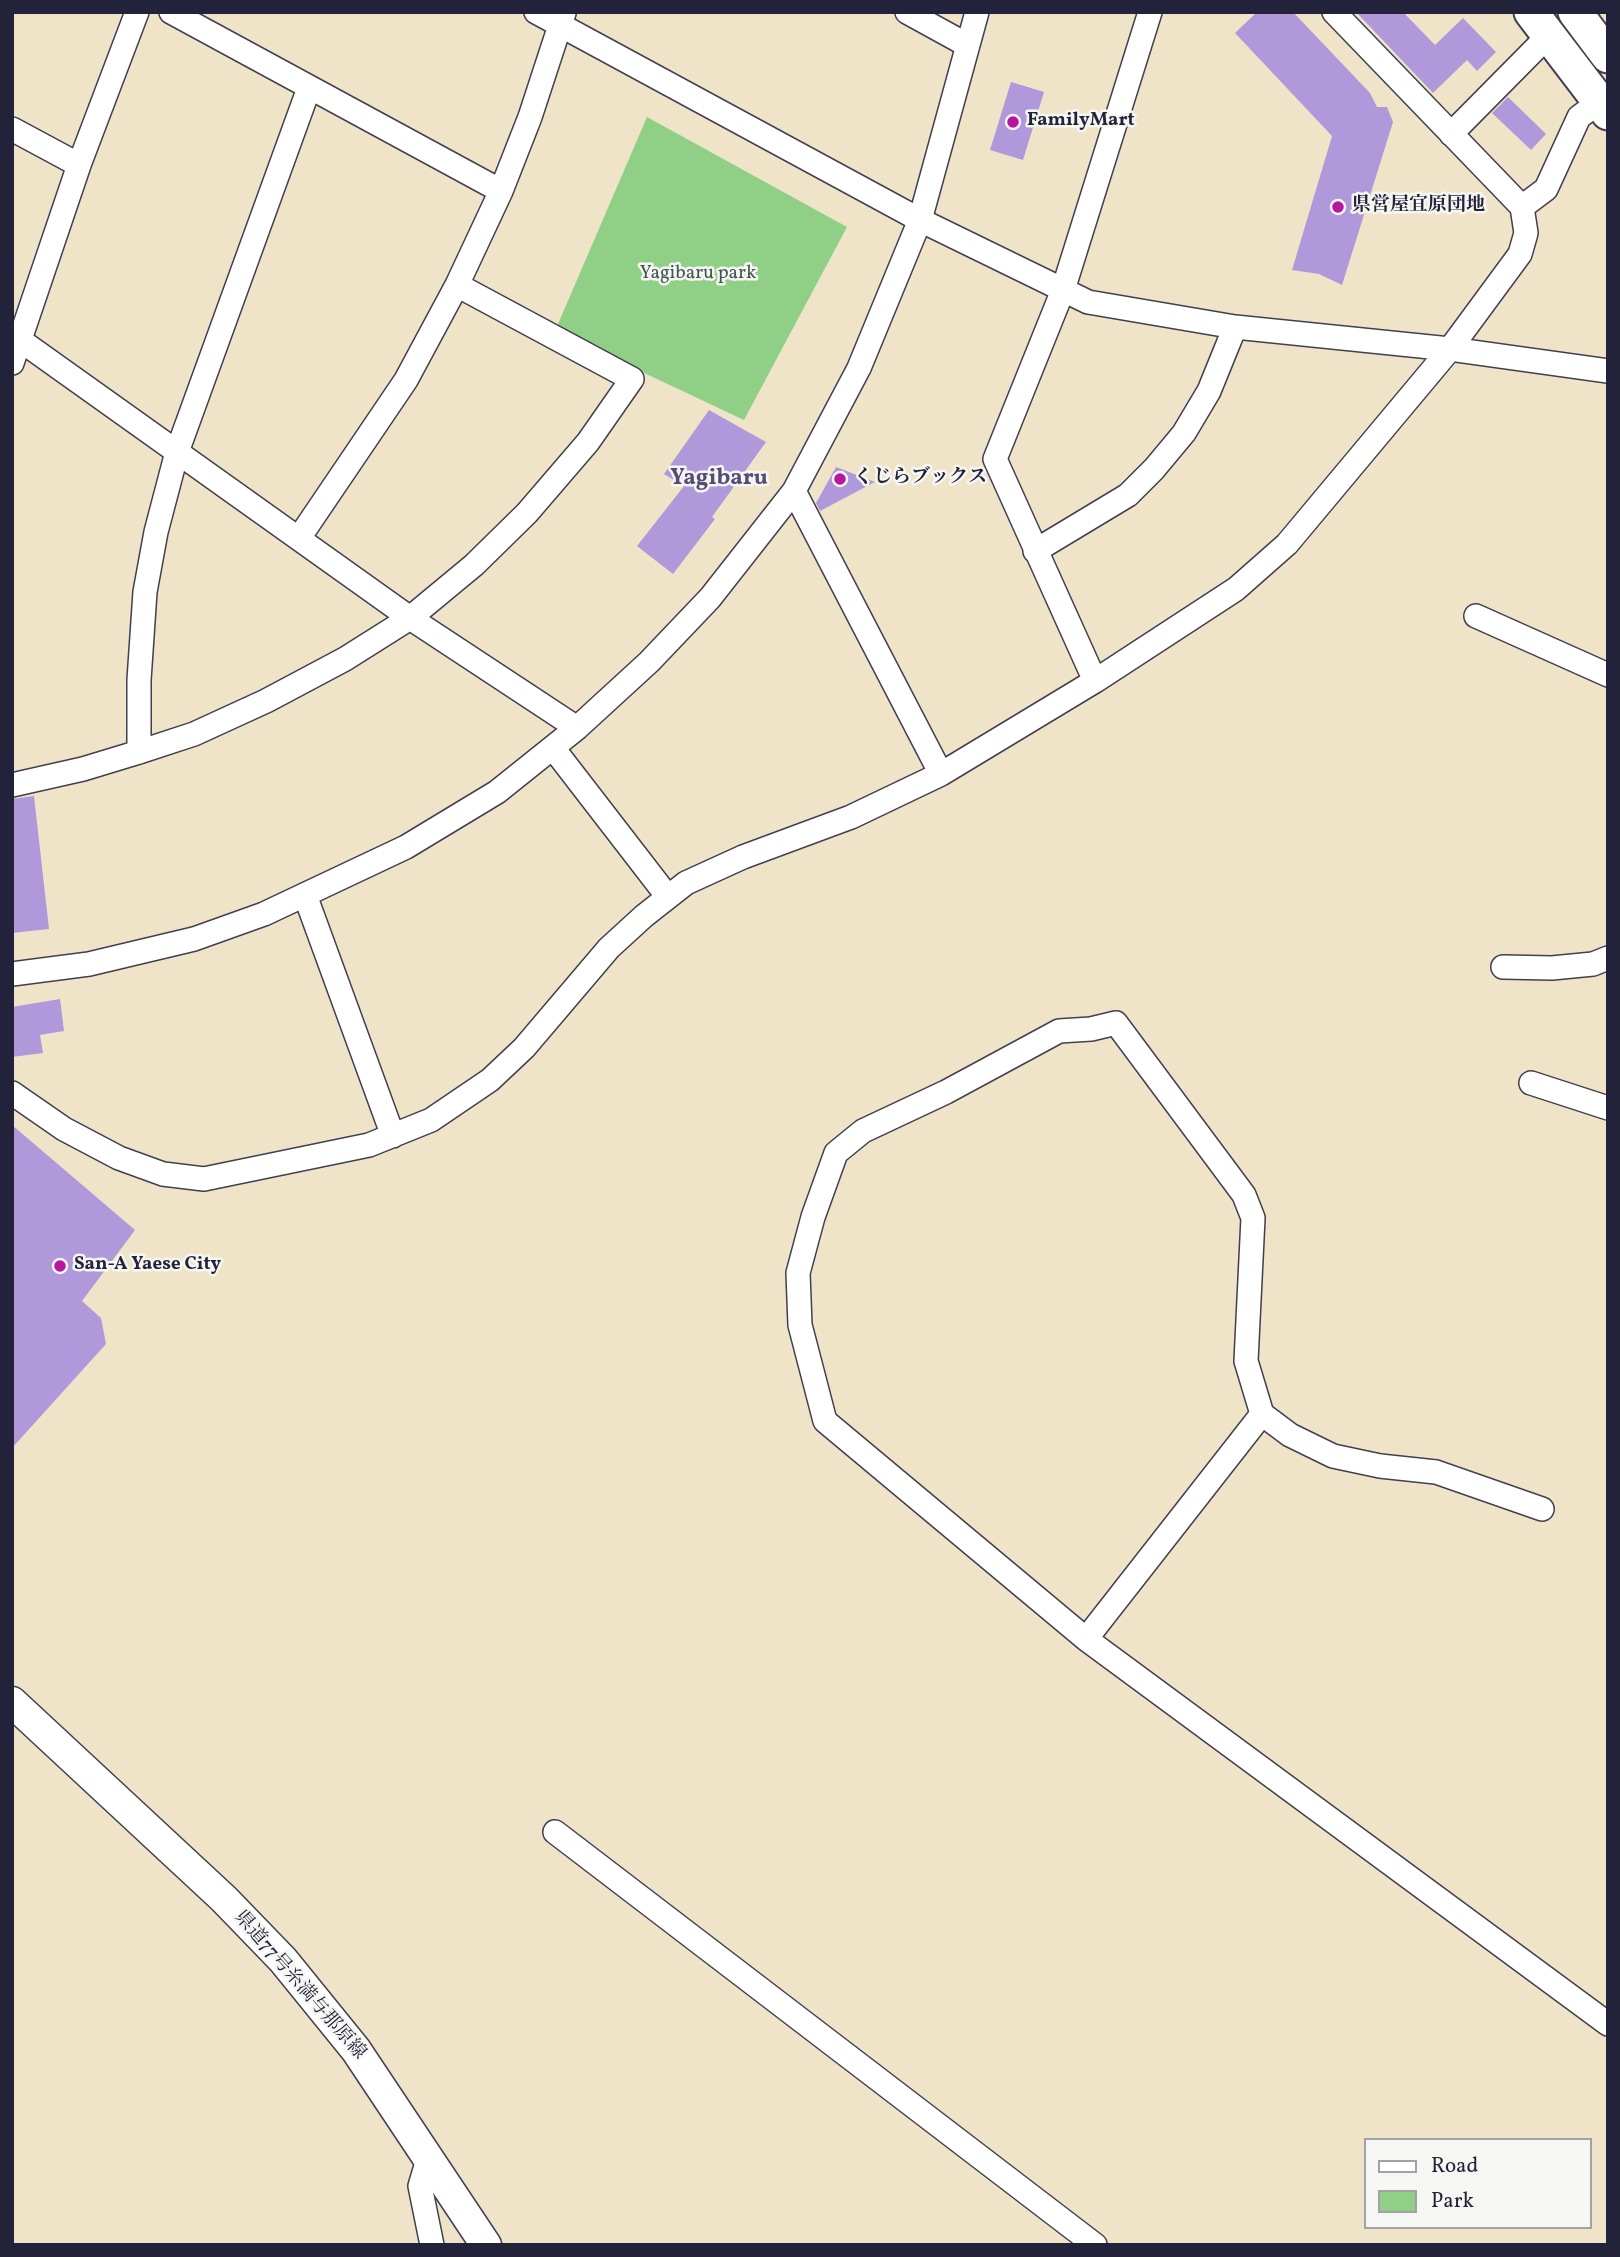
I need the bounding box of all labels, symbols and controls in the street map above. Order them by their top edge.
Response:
place label: FamilyMart [1027,111,1135,133]
marker: FamilyMart [1005,114,1021,130]
place label: 県営屋宜原団地 [1352,196,1485,218]
marker: 県営屋宜原団地 [1330,199,1346,215]
park label: Yagibaru park [640,264,756,286]
district label: Yagibaru [670,466,768,494]
place label: くじらブックス [854,468,987,490]
marker: くじらブックス [832,471,848,487]
place label: San-A Yaese City [74,1255,221,1277]
marker: San-A Yaese City [52,1258,68,1274]
street label: 県道77号糸満与那原線 [228,1907,370,2065]
legend [1364,2138,1592,2229]
text: Road [1431,2152,1478,2181]
text: Park [1431,2187,1474,2216]

